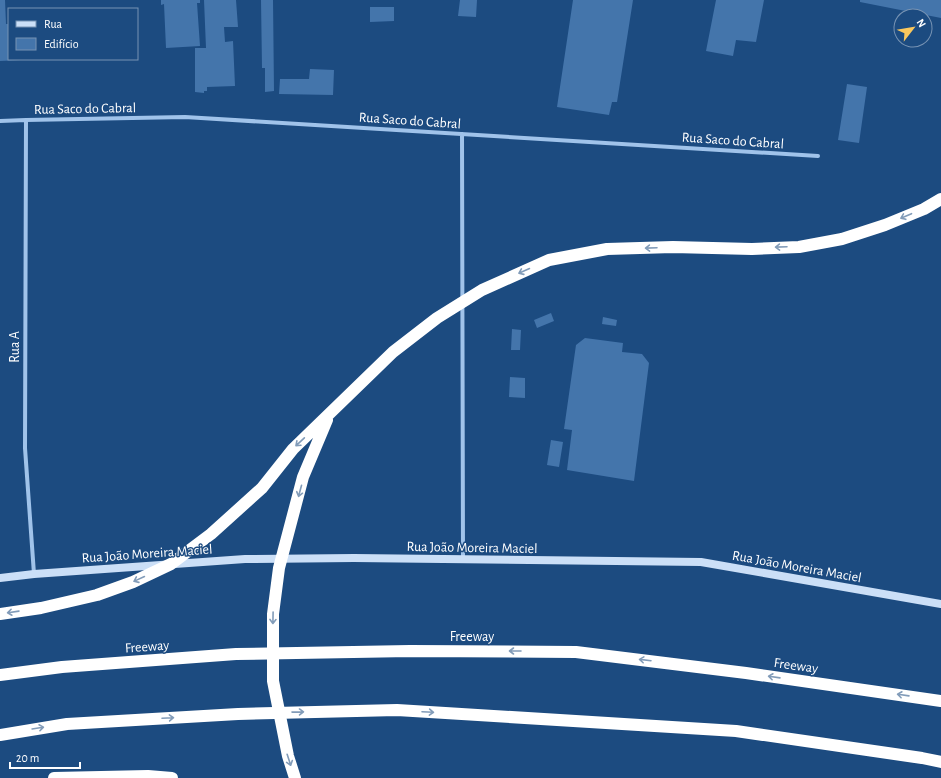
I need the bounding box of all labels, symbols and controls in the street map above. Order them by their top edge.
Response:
legend [8,8,138,60]
north arrow [893,8,933,48]
text: N [914,17,928,29]
text: Rua [44,18,63,30]
text: Edifício [44,38,79,50]
street label: Rua Saco do Cabral [34,101,136,117]
street label: Rua Saco do Cabral [358,110,461,132]
street label: Rua Saco do Cabral [681,130,784,152]
one-way arrow [900,213,912,221]
one-way arrow [645,244,658,251]
one-way arrow [775,244,788,251]
one-way arrow [519,268,531,276]
street label: Rua A [8,331,22,363]
one-way arrow [295,437,305,447]
one-way arrow [295,484,303,497]
street label: Rua João Moreira Maciel [406,540,538,556]
street label: Rua João Moreira Maciel [81,542,213,566]
street label: Rua João Moreira Maciel [731,549,863,585]
one-way arrow [133,576,145,583]
one-way arrow [7,608,20,616]
one-way arrow [270,611,277,624]
street label: Freeway [450,630,494,644]
street label: Freeway [124,638,170,656]
one-way arrow [509,647,522,655]
one-way arrow [639,656,652,664]
street label: Freeway [773,656,819,676]
one-way arrow [768,673,781,681]
one-way arrow [896,691,909,699]
one-way arrow [421,708,434,716]
one-way arrow [291,709,304,716]
one-way arrow [161,714,174,722]
one-way arrow [32,724,45,732]
scale bar [10,744,80,770]
text: 20 m [16,752,39,764]
one-way arrow [286,754,293,767]

